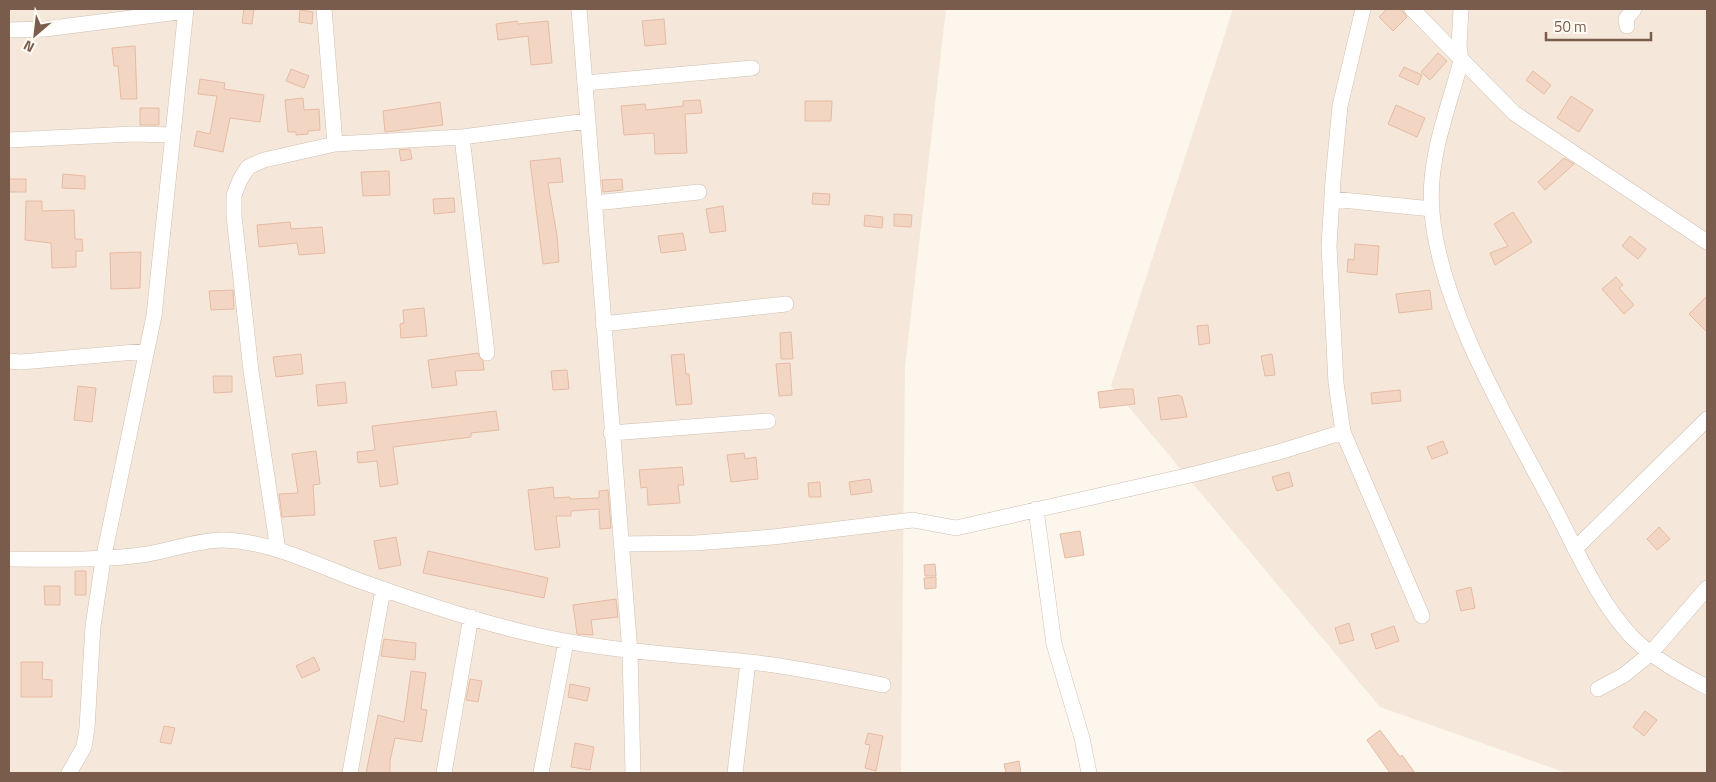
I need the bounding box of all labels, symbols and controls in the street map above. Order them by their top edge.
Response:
north arrow [10,10,60,60]
scale bar [1546,10,1651,42]
text: 50 m [1554,15,1587,38]
text: N [19,35,38,58]

